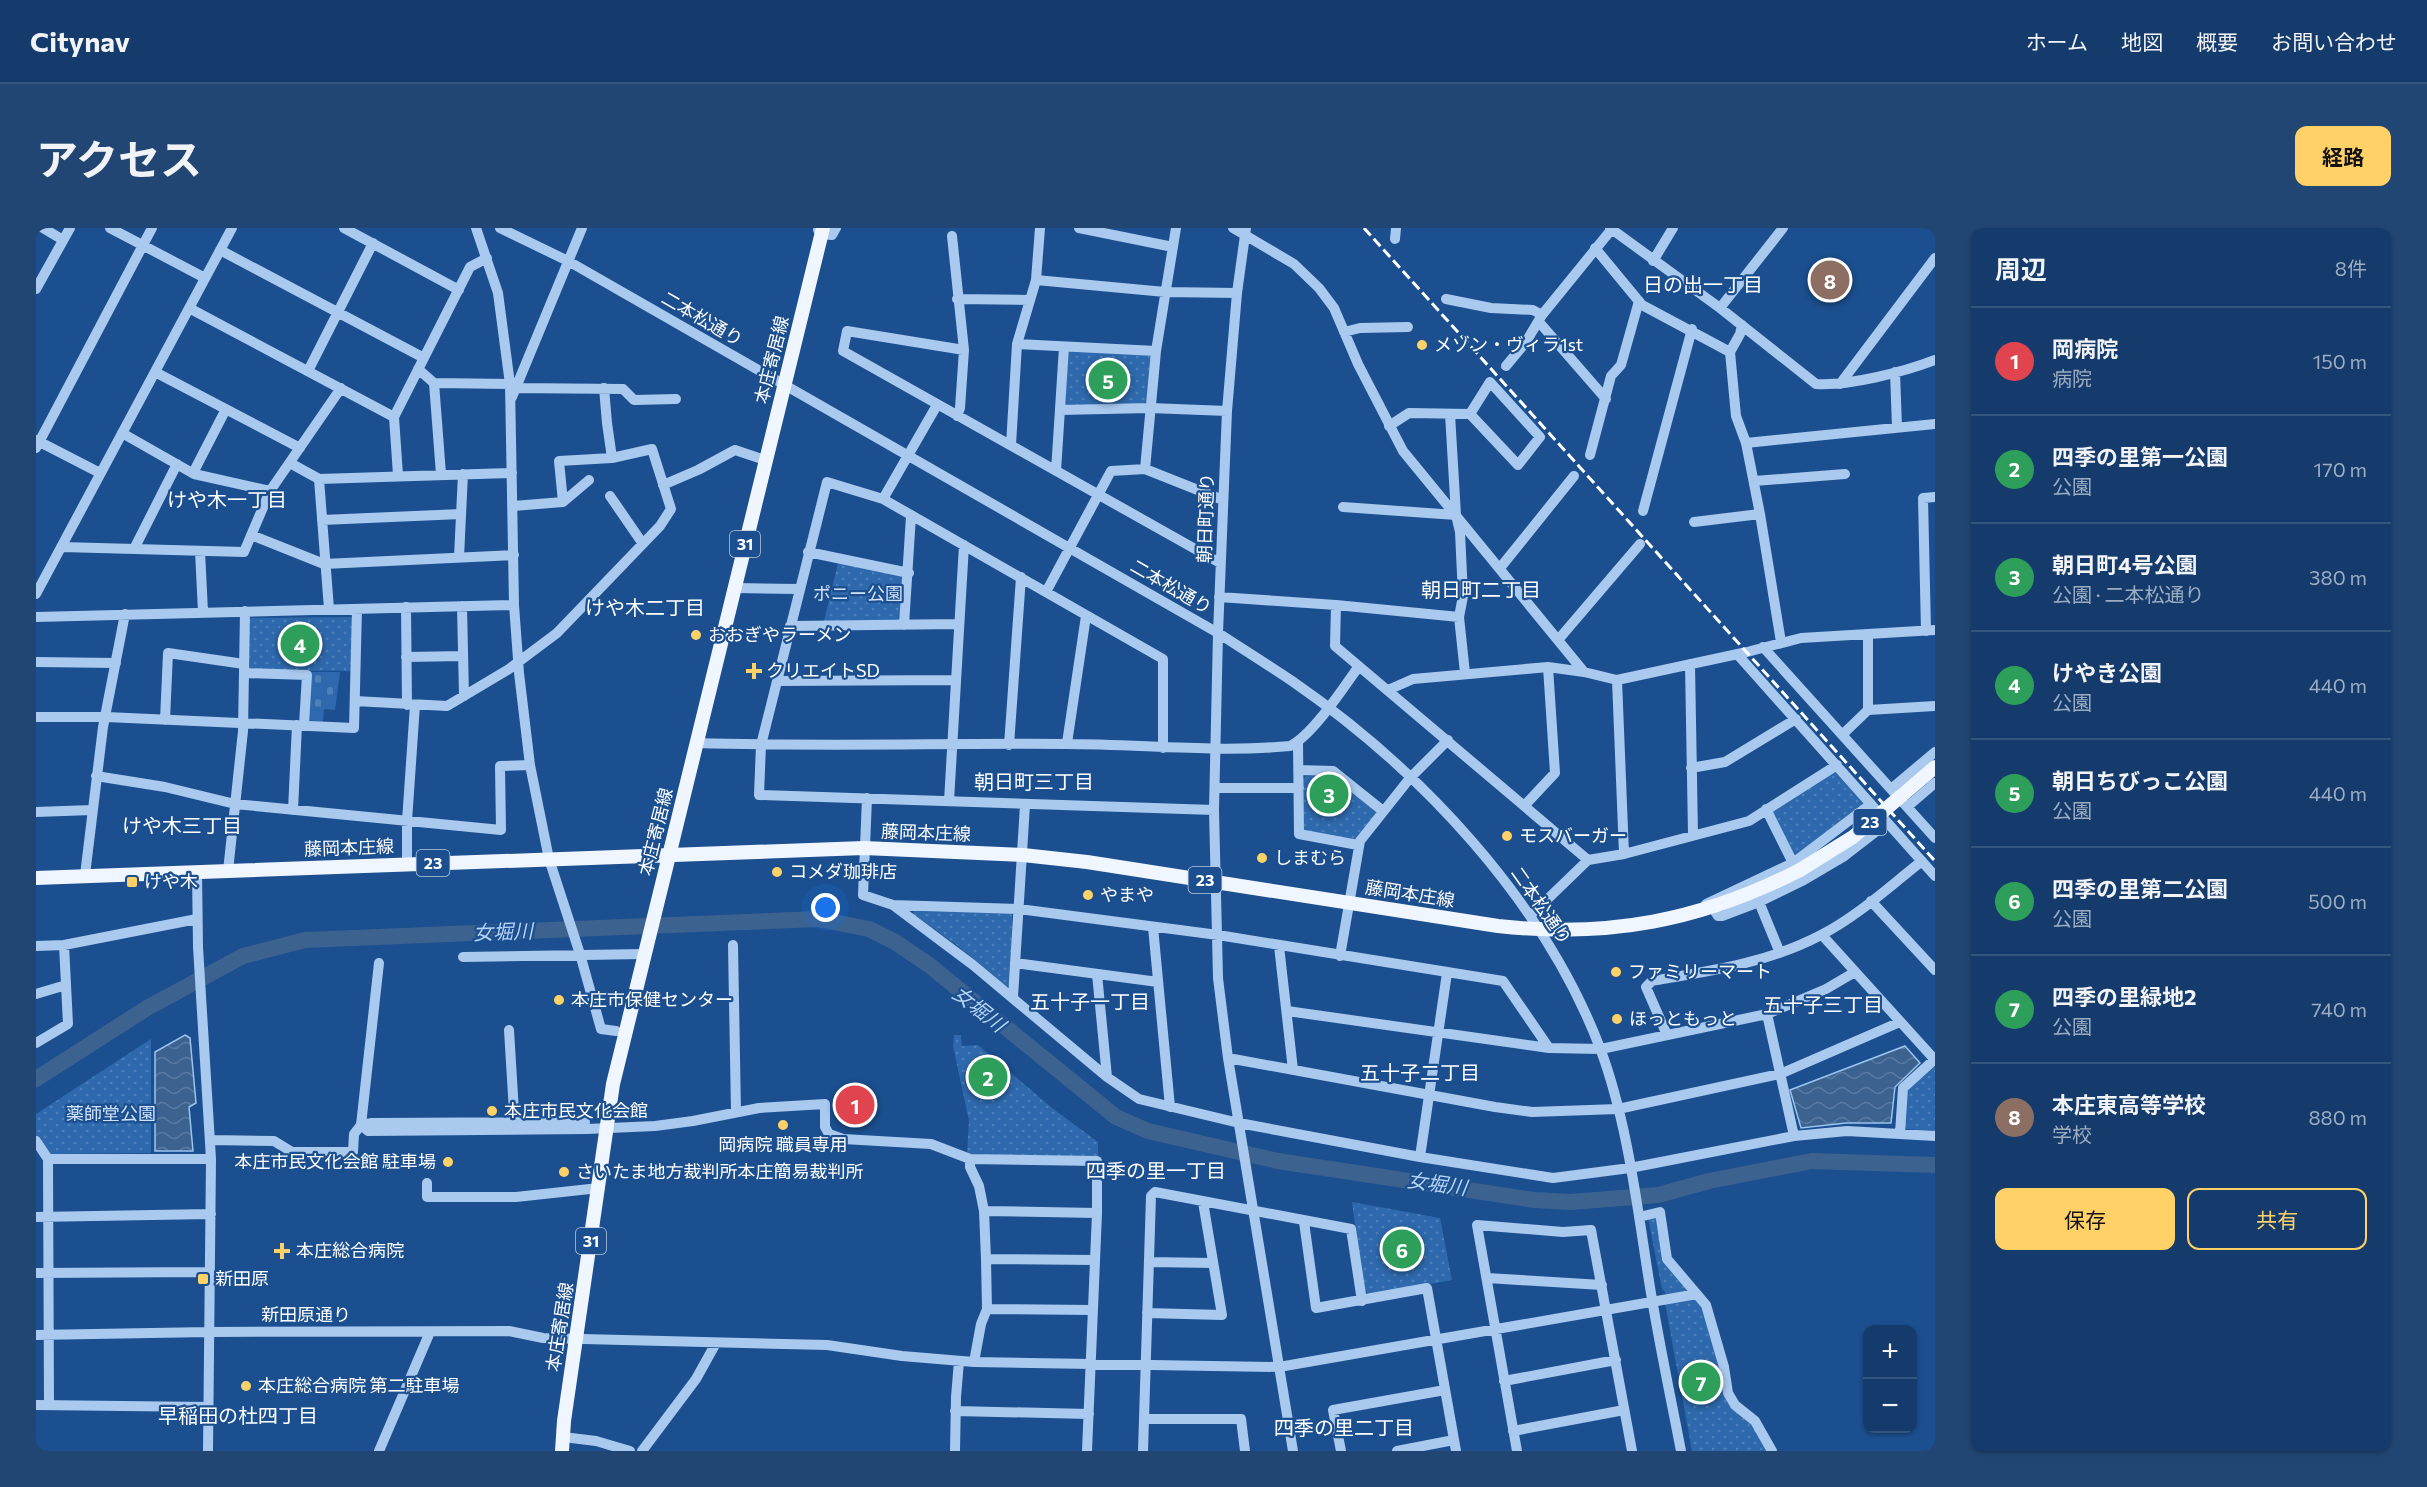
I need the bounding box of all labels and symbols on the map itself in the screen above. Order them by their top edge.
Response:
pin: 8 [1810,257,1850,302]
district label: 日の出一丁目 [1643,272,1763,296]
street label: 二本松通り [658,286,747,350]
street label: 本庄寄居線 [749,313,793,406]
place label: メゾン・ヴィラ1st [1434,333,1583,355]
marker: メゾン・ヴィラ1st [1415,338,1429,352]
pin: 5 [1088,358,1128,402]
street label: 朝日町通り [1192,473,1218,563]
district label: けや木一丁目 [167,487,287,511]
road number: 31 [730,531,760,557]
street label: 二本松通り [1127,554,1216,618]
district label: 朝日町二丁目 [1421,577,1541,601]
park label: ポニー公園 [813,582,903,604]
district label: けや木二丁目 [585,595,705,619]
pin: 4 [280,622,320,666]
place label: おおぎやラーメン [708,623,851,645]
marker: おおぎやラーメン [689,628,703,642]
place label: クリエイトSD [766,659,880,681]
marker: クリエイトSD [747,664,761,678]
district label: 朝日町三丁目 [974,769,1094,793]
pin: 3 [1310,772,1348,816]
street label: 本庄寄居線 [633,785,677,878]
road number: 23 [1854,809,1886,835]
district label: けや木三丁目 [122,813,242,837]
street label: 藤岡本庄線 [881,819,971,845]
place label: モスバーガー [1519,824,1627,846]
marker: モスバーガー [1500,829,1514,843]
street label: 藤岡本庄線 [304,834,394,860]
place label: しまむら [1274,846,1346,868]
road number: 23 [416,850,450,876]
marker: しまむら [1255,851,1269,865]
place label: コメダ珈琲店 [789,860,897,882]
street label: 二本松通り [1507,862,1577,949]
marker: コメダ珈琲店 [770,865,784,879]
road number: 23 [1188,867,1222,893]
place label: けや木 [144,870,198,892]
marker: けや木 [125,875,139,889]
street label: 藤岡本庄線 [1364,875,1456,911]
place label: やまや [1100,883,1154,905]
marker: やまや [1081,888,1095,902]
your location [811,893,840,922]
water label: 女堀川 [473,918,535,944]
place label: ファミリーマート [1628,960,1772,982]
marker: ファミリーマート [1609,965,1623,979]
water label: 女堀川 [949,980,1012,1037]
place label: 本庄市保健センター [571,988,733,1010]
district label: 五十子一丁目 [1030,989,1150,1013]
district label: 五十子三丁目 [1763,992,1883,1016]
marker: 本庄市保健センター [552,993,566,1007]
place label: ほっともっと [1629,1007,1737,1029]
marker: ほっともっと [1610,1012,1624,1026]
pin: 2 [968,1054,1008,1100]
district label: 五十子二丁目 [1360,1060,1480,1084]
pin: 1 [836,1082,874,1128]
place label: 本庄市民文化会館 [504,1099,648,1121]
park label: 薬師堂公園 [66,1102,156,1124]
marker: 本庄市民文化会館 [485,1104,499,1118]
marker: 岡病院 職員専用 [776,1118,790,1132]
place label: 岡病院 職員専用 [718,1133,848,1155]
place label: 本庄市民文化会館 駐車場 [235,1150,436,1172]
marker: 本庄市民文化会館 駐車場 [441,1155,455,1169]
district label: 四季の里一丁目 [1086,1158,1226,1182]
place label: さいたま地方裁判所本庄簡易裁判所 [576,1160,863,1182]
marker: さいたま地方裁判所本庄簡易裁判所 [557,1165,571,1179]
water label: 女堀川 [1406,1167,1470,1199]
pin: 6 [1382,1226,1422,1272]
road number: 31 [576,1228,606,1254]
place label: 本庄総合病院 [296,1239,404,1261]
marker: 本庄総合病院 [273,1242,291,1260]
place label: 新田原 [215,1267,269,1289]
marker: 新田原 [196,1272,210,1286]
street label: 本庄寄居線 [541,1281,577,1373]
street label: 新田原通り [261,1303,351,1325]
pin: 7 [1682,1360,1720,1404]
place label: 本庄総合病院 第二駐車場 [258,1374,459,1396]
marker: 本庄総合病院 第二駐車場 [239,1379,253,1393]
district label: 早稲田の杜四丁目 [158,1403,318,1427]
district label: 四季の里二丁目 [1274,1415,1414,1439]

